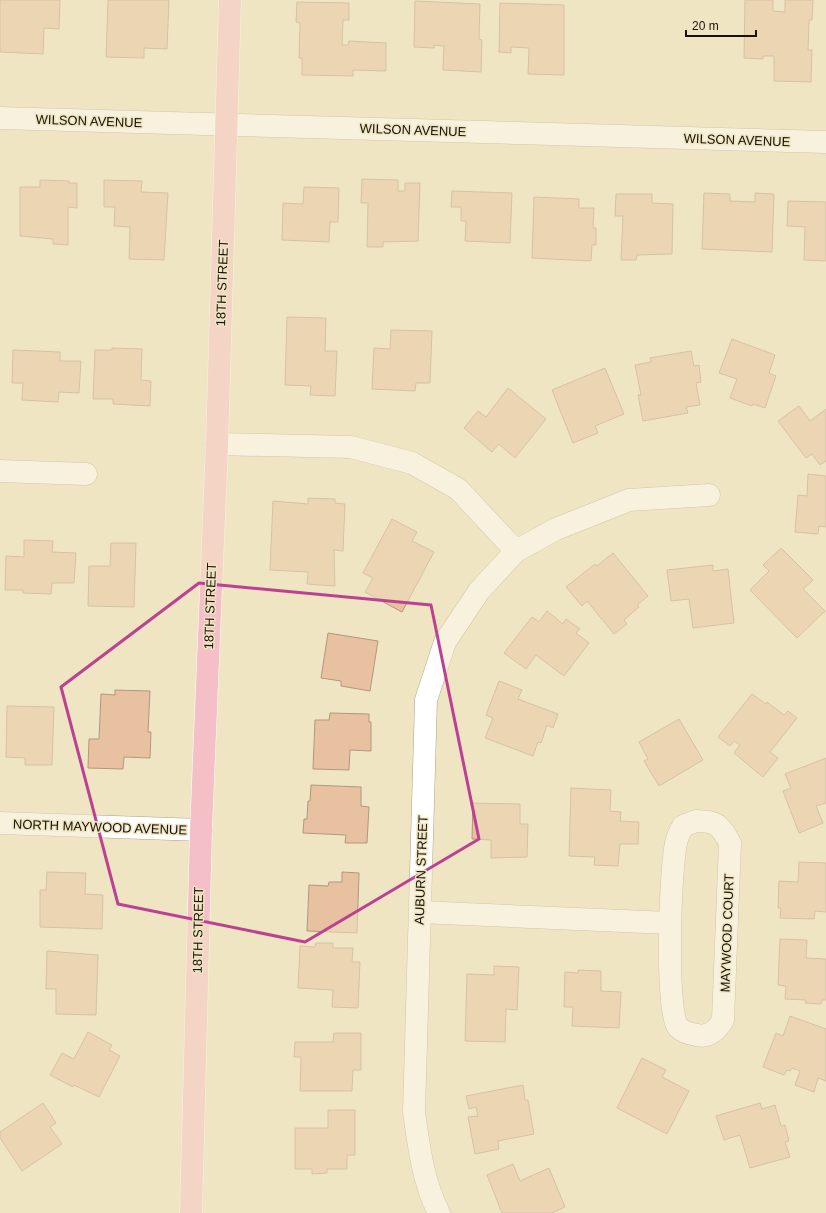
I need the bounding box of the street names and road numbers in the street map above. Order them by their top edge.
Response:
street label: WILSON AVENUE [35,112,143,130]
street label: WILSON AVENUE [359,121,467,139]
street label: WILSON AVENUE [683,131,791,149]
street label: 18TH STREET [213,239,231,327]
street label: 18TH STREET [201,562,219,650]
street label: AUBURN STREET [412,815,430,925]
street label: NORTH MAYWOOD AVENUE [13,816,188,838]
street label: MAYWOOD COURT [717,873,737,993]
street label: 18TH STREET [190,886,206,973]

